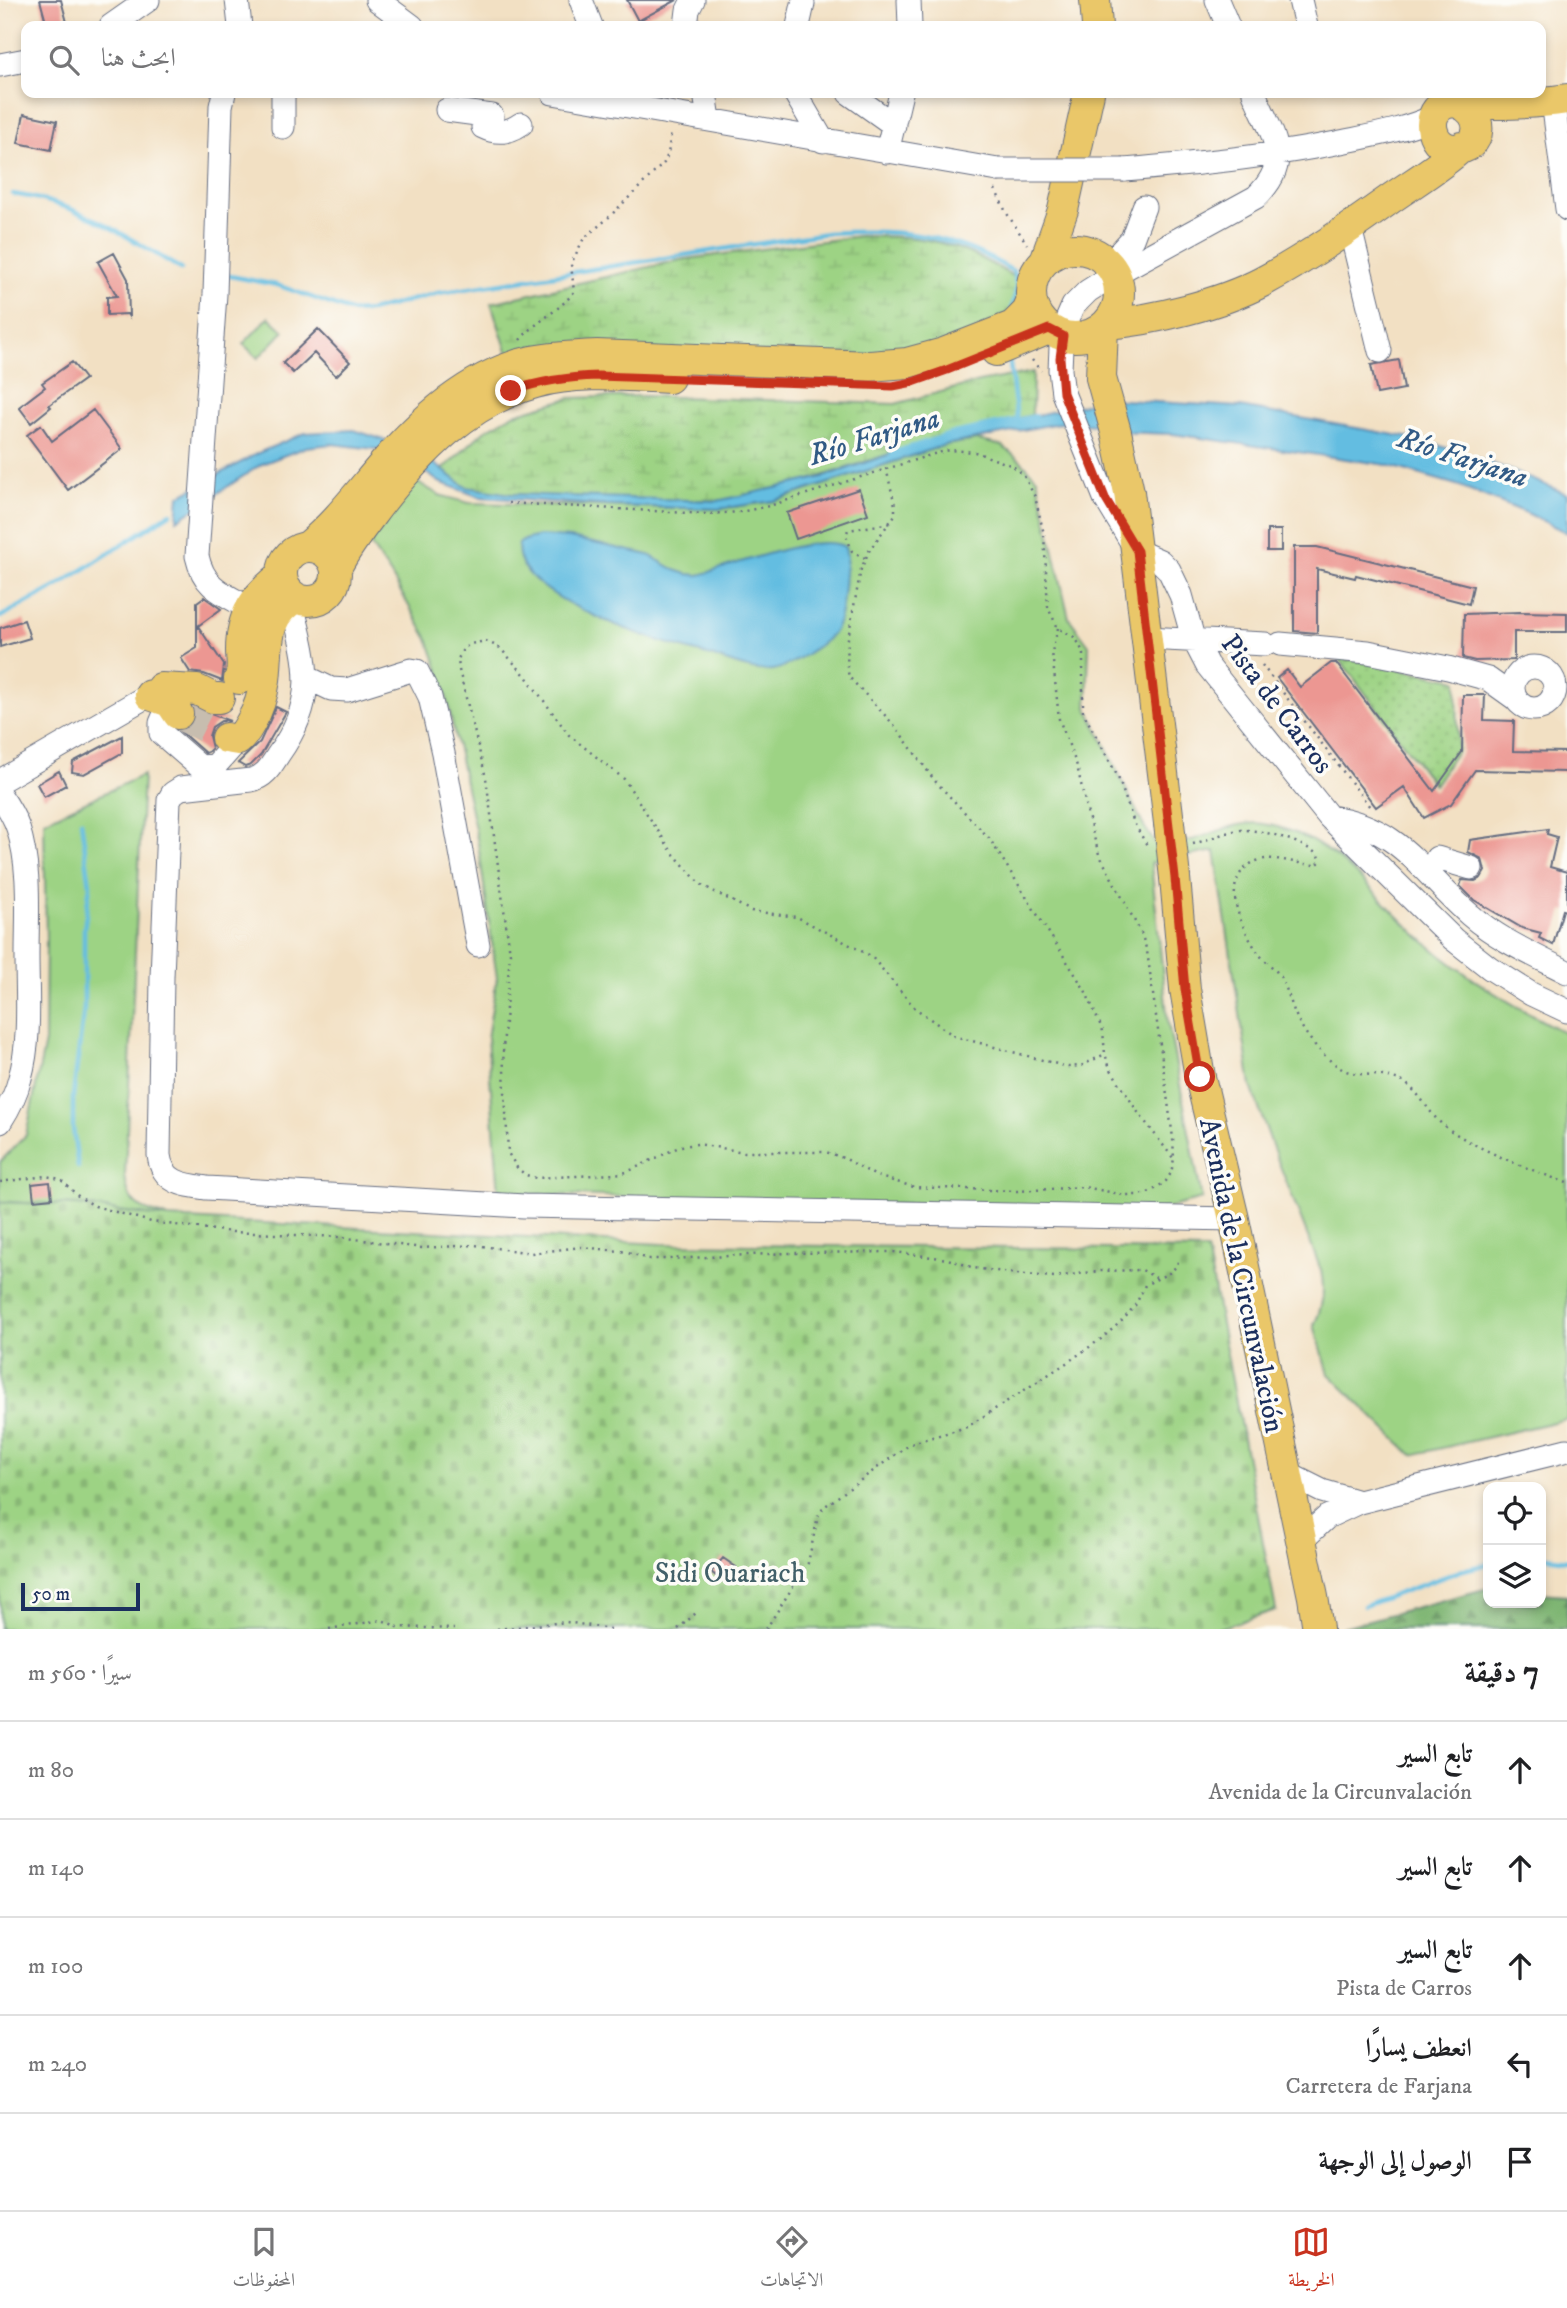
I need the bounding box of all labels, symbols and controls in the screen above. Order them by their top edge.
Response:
search box [21,21,1546,98]
icon: search [45,41,83,79]
text: ابحث هنا [101,42,176,75]
route end [495,375,526,406]
water label: Río Farjana [804,400,944,475]
water label: Río Farjana [1392,420,1532,497]
street label: Pista de Carros [1213,627,1341,781]
route start [1184,1061,1215,1092]
street label: Avenida de la Circunvalación [1191,1115,1292,1436]
map controls [1483,1482,1546,1608]
button: locate [1483,1482,1546,1545]
button: layers [1483,1545,1546,1608]
park label: Sidi Ouariach [655,1556,806,1591]
scale bar [21,1580,140,1612]
text: 50 m [32,1583,70,1606]
text: 7 دقيقة [1464,1655,1539,1692]
text: سيرًا · 560 m [28,1659,132,1688]
text: تابع السير [1399,1738,1472,1771]
icon: ahead [1501,1751,1539,1789]
text: 80 m [28,1756,74,1785]
text: Avenida de la Circunvalación [1208,1778,1472,1807]
icon: ahead [1501,1849,1539,1887]
text: تابع السير [1399,1851,1472,1884]
text: 140 m [28,1854,84,1883]
text: تابع السير [1399,1934,1472,1967]
icon: ahead [1501,1947,1539,1985]
text: 100 m [28,1952,83,1981]
text: Pista de Carros [1336,1974,1472,2003]
text: انعطف يسارًا [1365,2032,1472,2065]
icon: left [1501,2045,1539,2083]
text: 240 m [28,2050,87,2079]
text: Carretera de Farjana [1285,2072,1472,2101]
icon: arrive [1501,2143,1539,2181]
text: الوصول إلى الوجهة [1318,2145,1472,2178]
tab: المحفوظات [232,2223,295,2298]
tab: الاتجاهات [760,2223,823,2298]
tab: الخريطة [1288,2223,1335,2298]

